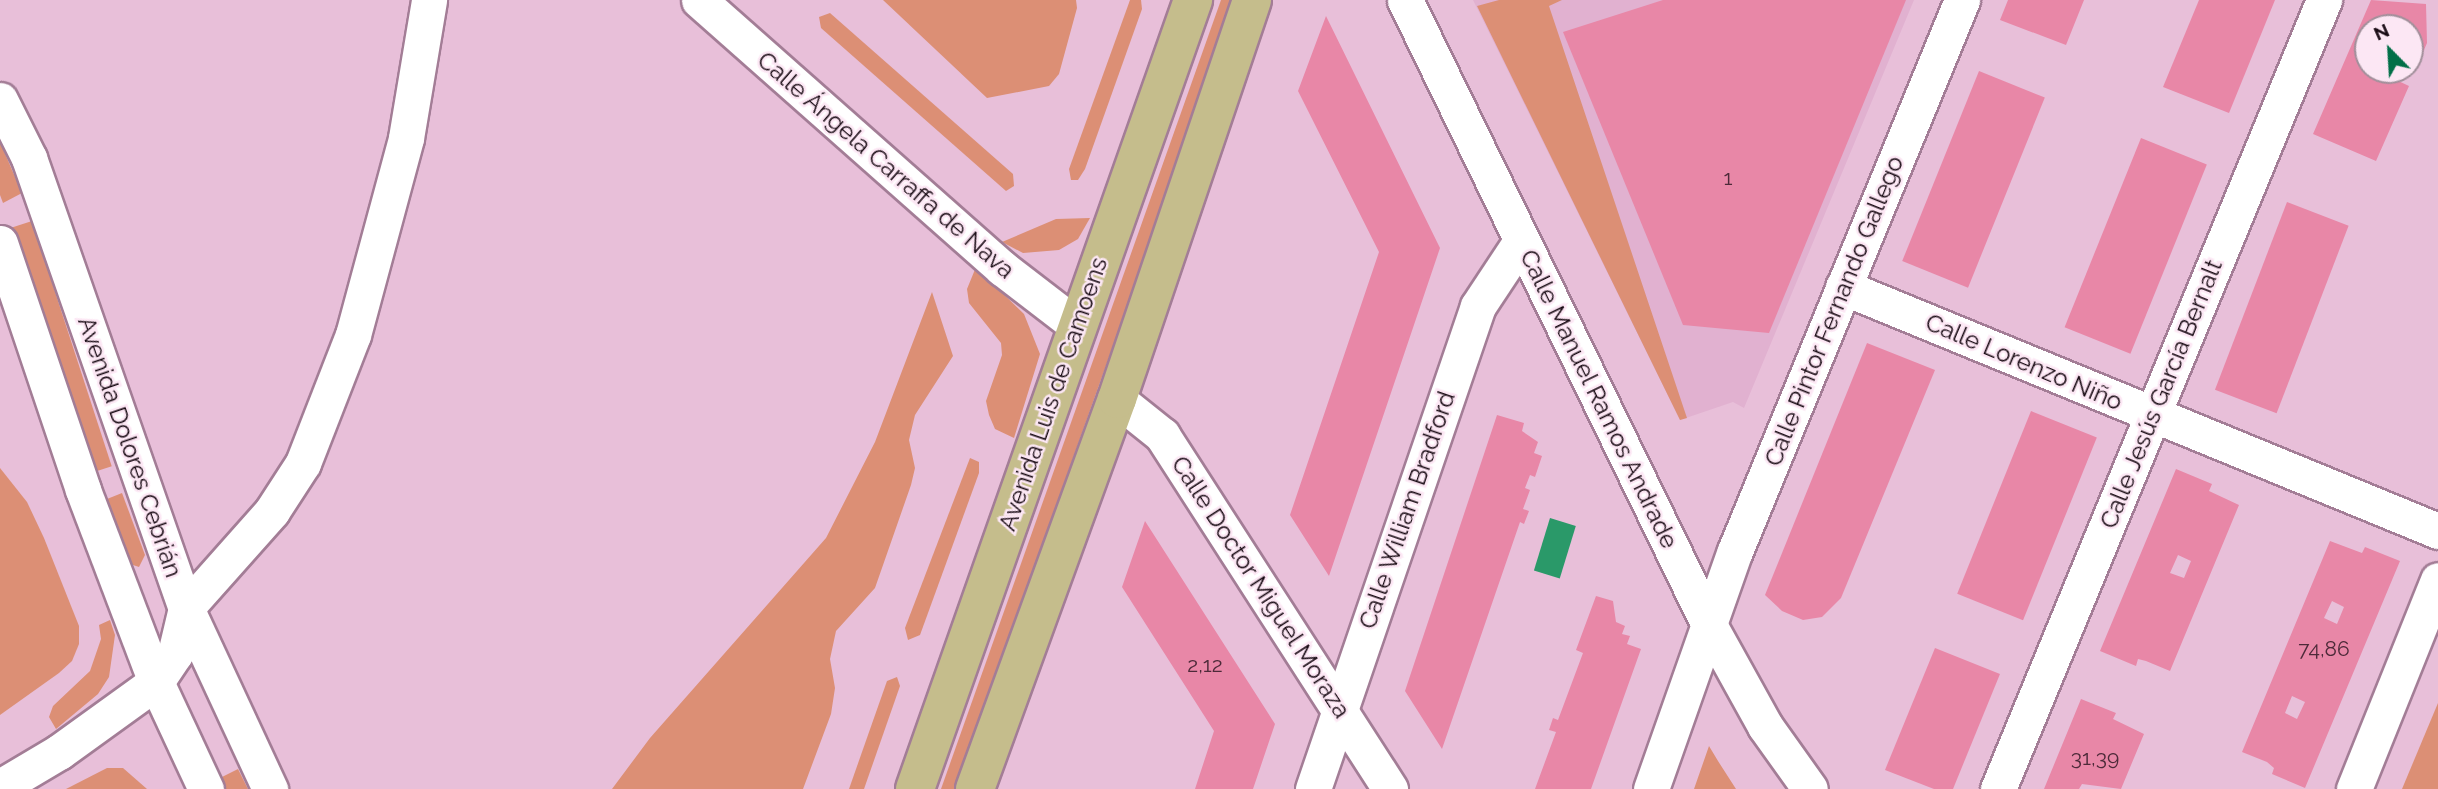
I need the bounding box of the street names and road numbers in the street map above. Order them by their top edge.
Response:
street label: Calle Ángela Carraffa de Nava [751,45,1021,285]
street label: Calle Pintor Fernando Gallego [1758,152,1910,470]
street label: Calle Manuel Ramos Andrade [1514,244,1684,554]
street label: Avenida Luis de Camoens [993,254,1113,534]
street label: Calle Jesús García Bernalt [2094,255,2228,533]
street label: Calle Lorenzo Niño [1921,308,2127,416]
street label: Avenida Dolores Cebrián [72,313,188,581]
street label: Calle William Bradford [1353,387,1461,633]
street label: Calle Doctor Miguel Moraza [1165,450,1357,724]

